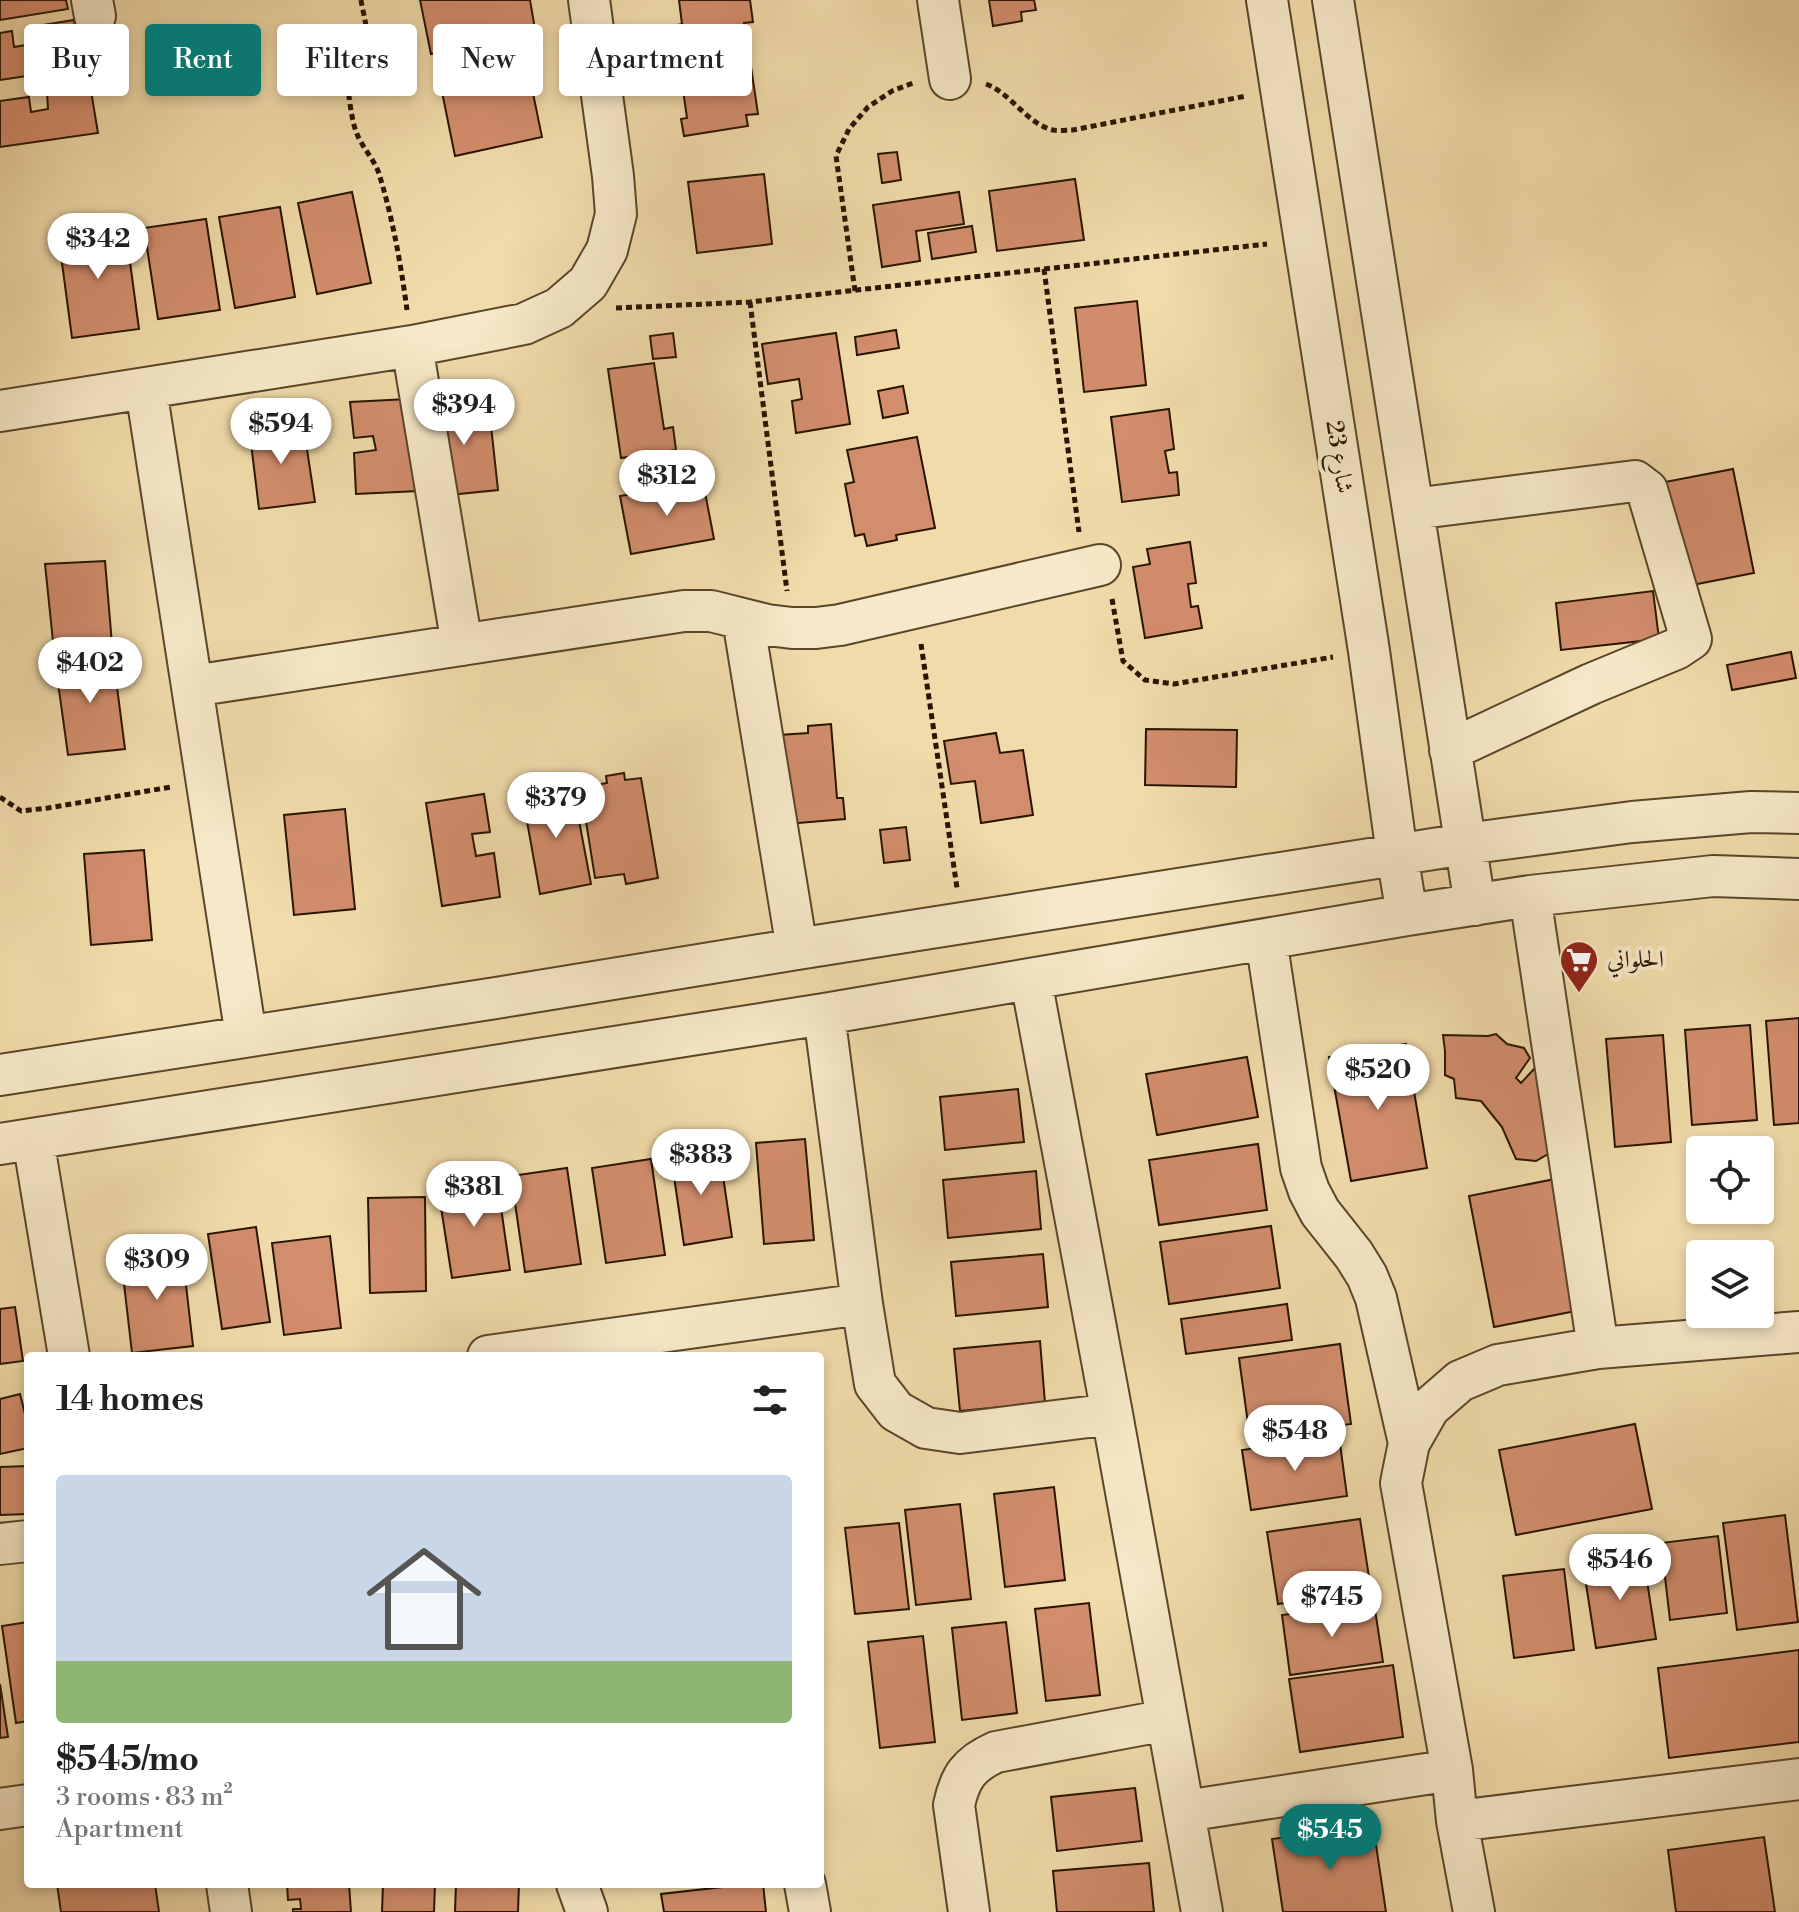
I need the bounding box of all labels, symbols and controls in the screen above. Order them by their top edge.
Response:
chip: Buy [24,24,129,96]
chip: Rent [145,24,261,96]
chip: Filters [277,24,417,96]
chip: New [433,24,543,96]
chip: Apartment [559,24,752,96]
pin: $342 [51,213,145,281]
text: $342 [65,223,131,255]
pin: $394 [417,379,511,447]
text: $394 [432,389,496,421]
pin: $594 [234,398,328,466]
text: $594 [248,408,314,440]
street label: شارع 23 [1314,418,1360,496]
pin: $312 [620,450,714,518]
text: $312 [637,460,697,492]
pin: $402 [43,637,137,705]
text: $402 [56,647,124,679]
pin: $379 [509,772,603,840]
text: $379 [525,782,587,814]
supermarket icon: الحلواني [1558,939,1600,994]
place label: الحلواني [1607,945,1664,978]
pin: $520 [1331,1044,1425,1112]
text: $520 [1345,1054,1411,1086]
pin: $383 [654,1129,748,1197]
map controls [1686,1136,1774,1328]
button: locate [1686,1136,1774,1224]
text: $383 [669,1139,733,1171]
pin: $381 [427,1161,521,1229]
text: $381 [444,1171,504,1203]
pin: $309 [110,1234,204,1302]
button: layers [1686,1240,1774,1328]
text: $309 [124,1244,190,1276]
icon: filters [748,1378,792,1422]
text: 14 homes [56,1379,204,1421]
pin: $548 [1248,1405,1342,1473]
text: $548 [1262,1415,1328,1447]
icon: home [352,1527,496,1671]
pin: $546 [1573,1534,1667,1602]
text: $546 [1587,1544,1653,1576]
pin: $745 [1285,1571,1379,1639]
text: $745 [1301,1581,1363,1613]
text: $545/mo [56,1739,199,1781]
text: 3 rooms · 83 m² [56,1781,233,1813]
pin: $545 [1283,1804,1377,1872]
text: Apartment [56,1813,184,1845]
text: $545 [1297,1814,1363,1846]

